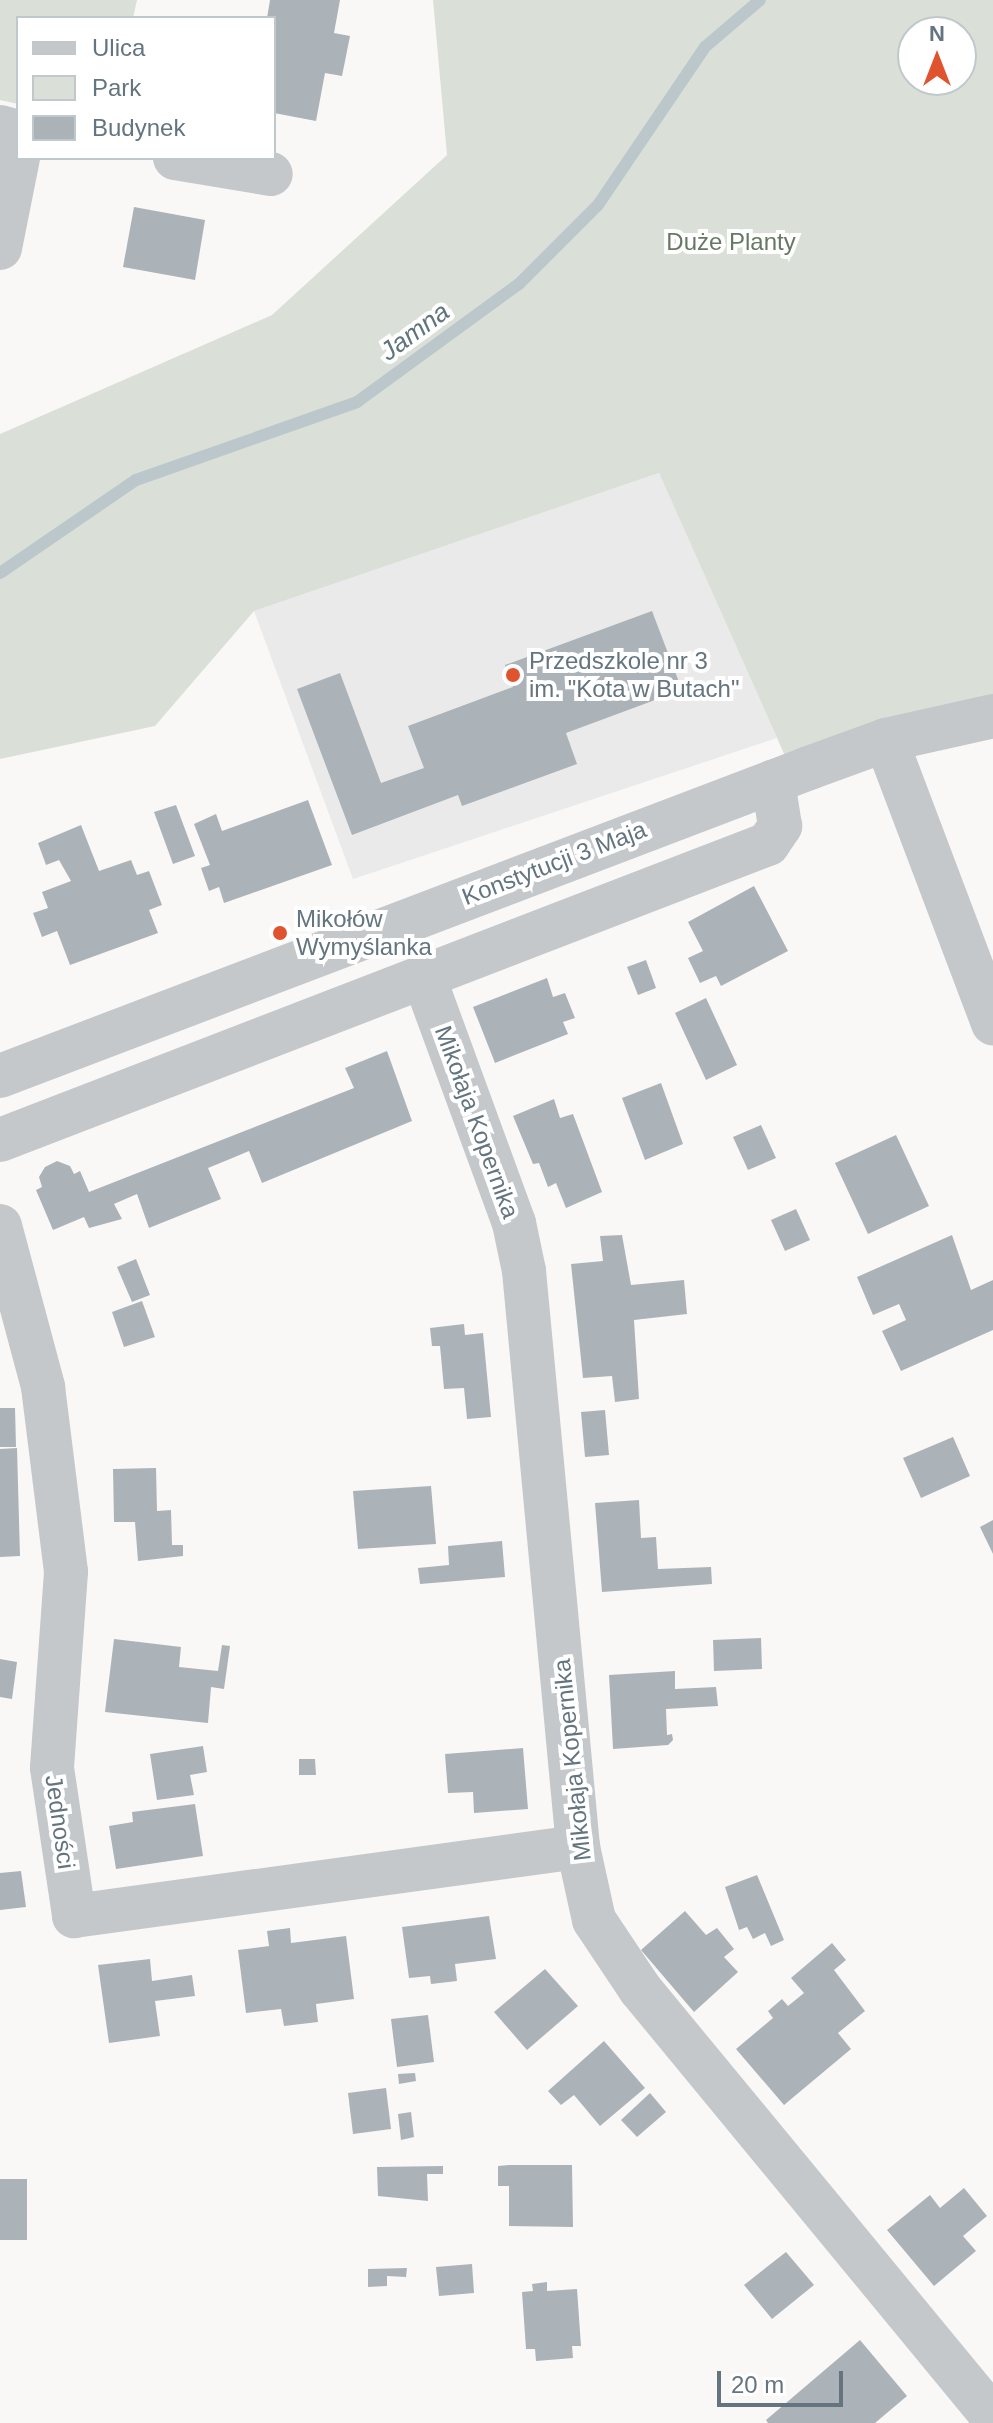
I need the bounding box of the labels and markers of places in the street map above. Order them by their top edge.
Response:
place label: Przedszkole nr 3 im. "Kota w Butach" [529,647,739,703]
marker: Przedszkole nr 3 im. "Kota w Butach" [504,666,522,684]
place label: Mikołów Wymyślanka [296,905,432,961]
marker: Mikołów Wymyślanka [271,924,289,942]

